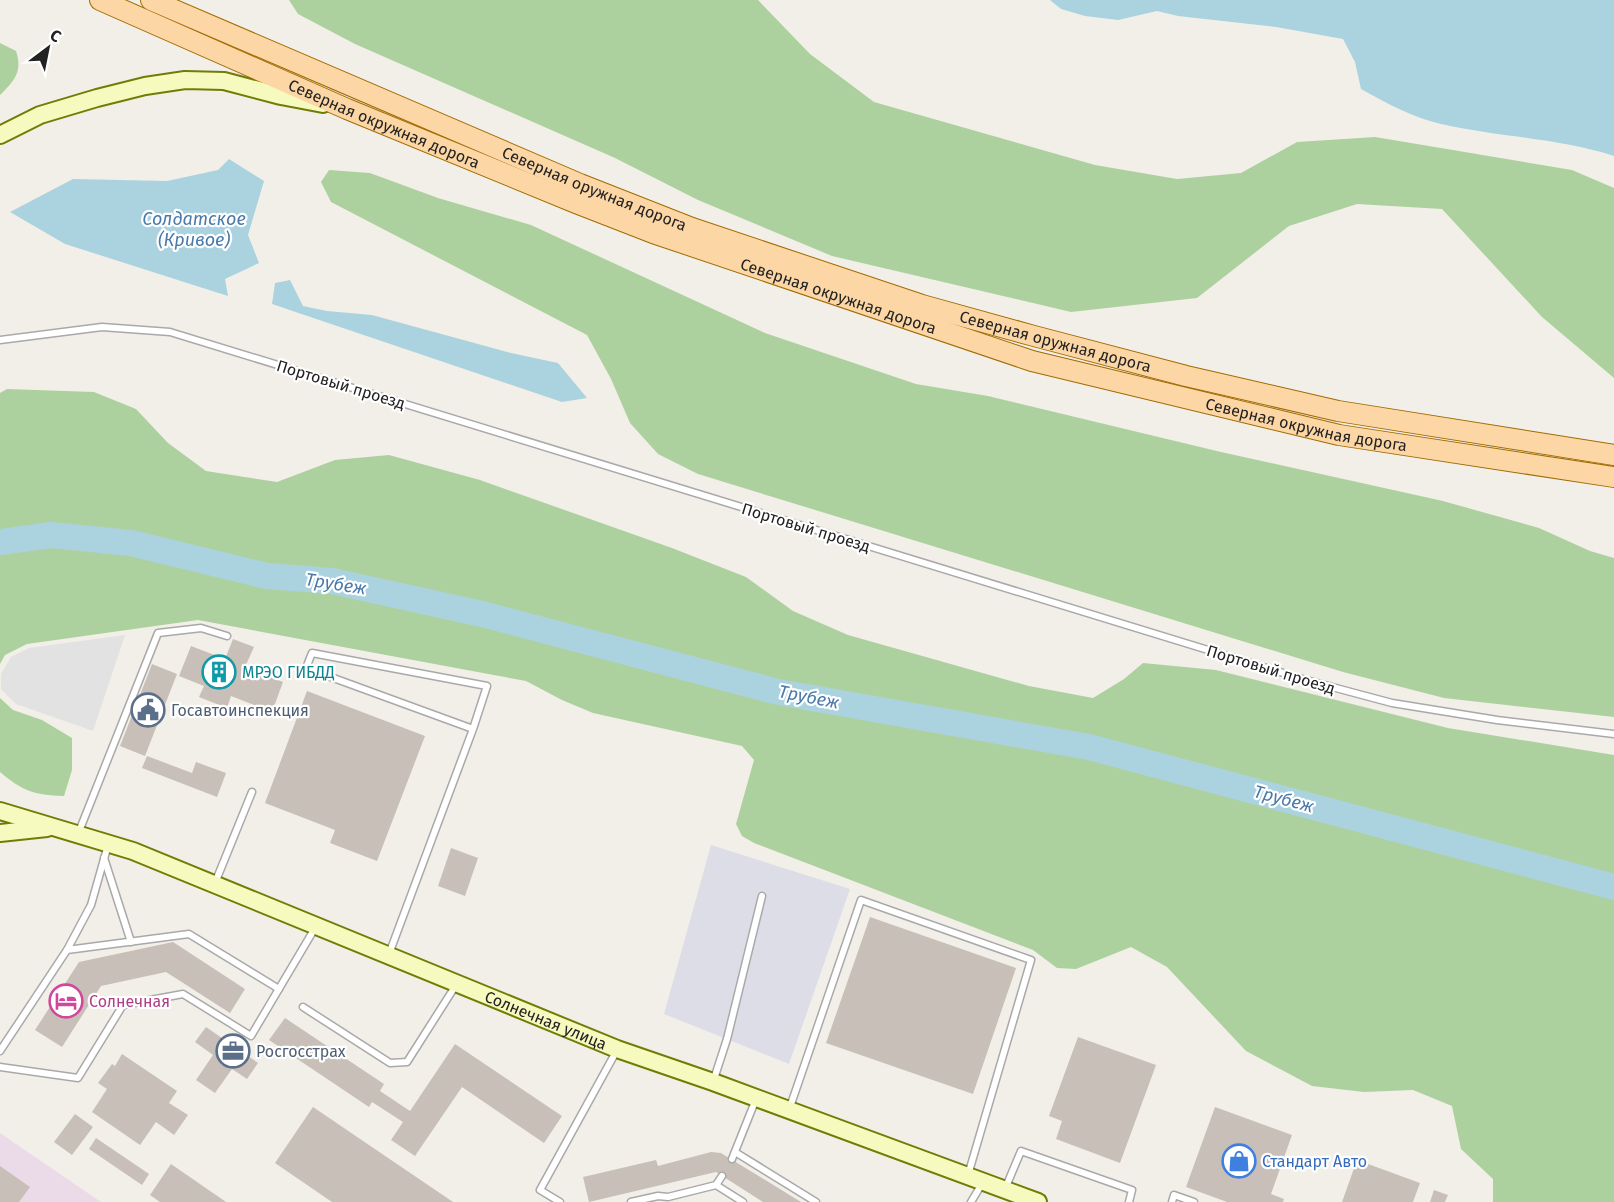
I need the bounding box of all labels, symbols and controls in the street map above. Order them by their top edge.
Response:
north arrow [18,18,78,78]
text: С [47,25,65,47]
street label: Северная окружная дорога [285,75,483,173]
street label: Северная оружная дорога [499,143,689,235]
water label: Солдатское (Кривое) [142,208,246,251]
street label: Северная окружная дорога [738,254,939,338]
street label: Северная оружная дорога [957,307,1153,376]
street label: Портовый проезд [274,356,407,413]
street label: Северная окружная дорога [1204,394,1408,455]
street label: Портовый проезд [739,499,872,556]
water label: Трубеж [304,568,369,600]
street label: Портовый проезд [1204,641,1337,698]
building icon: МРЭО ГИБДД [201,654,237,690]
place label: МРЭО ГИБДД [242,663,335,682]
water label: Трубеж [777,680,842,714]
public building icon: Госавтоинспекция [130,692,166,728]
place label: Госавтоинспекция [171,701,309,720]
water label: Трубеж [1251,780,1317,818]
hotel icon: Солнечная [48,983,84,1019]
street label: Солнечная улица [482,987,609,1054]
place label: Солнечная [89,992,170,1011]
office icon: Росгосстрах [215,1033,251,1069]
place label: Росгосстрах [256,1042,346,1061]
shop icon: Стандарт Авто [1221,1143,1257,1179]
place label: Стандарт Авто [1262,1152,1367,1171]

